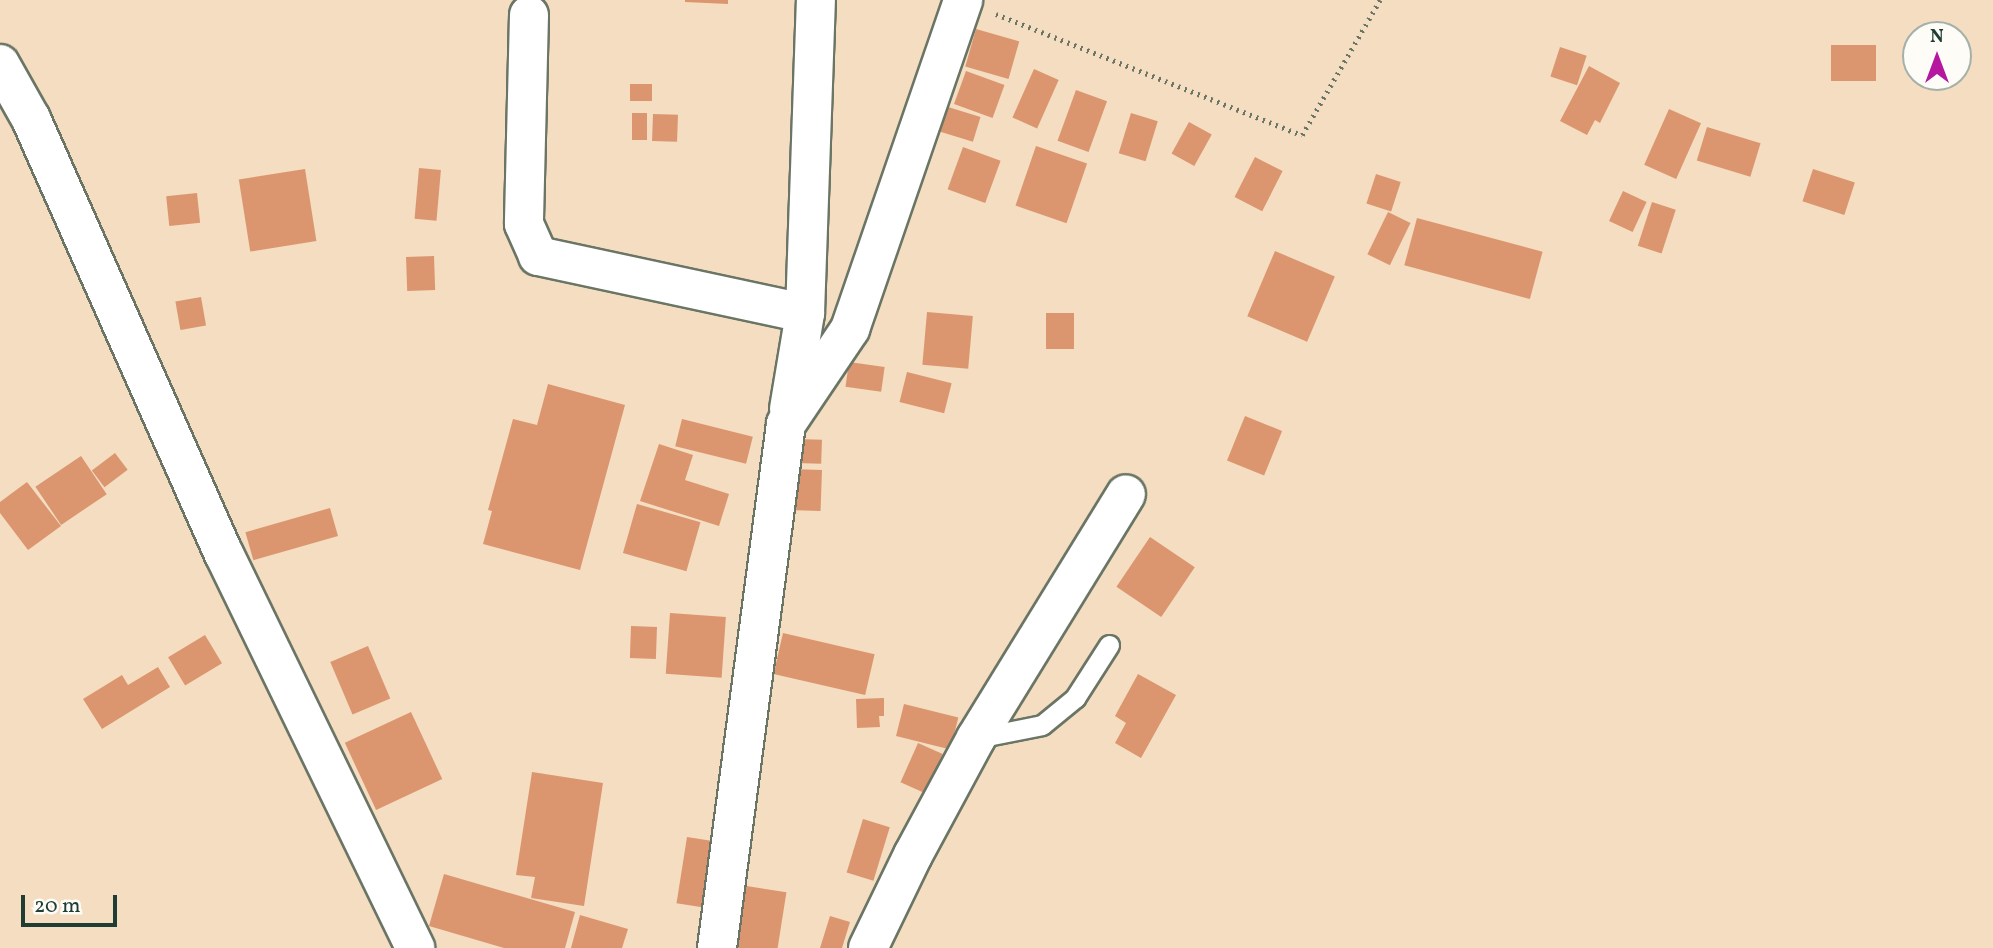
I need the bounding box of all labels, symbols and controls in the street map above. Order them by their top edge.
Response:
north arrow [1902,21,1972,91]
text: N [1930,24,1944,50]
scale bar [24,881,121,925]
text: 20 m [34,892,80,921]

